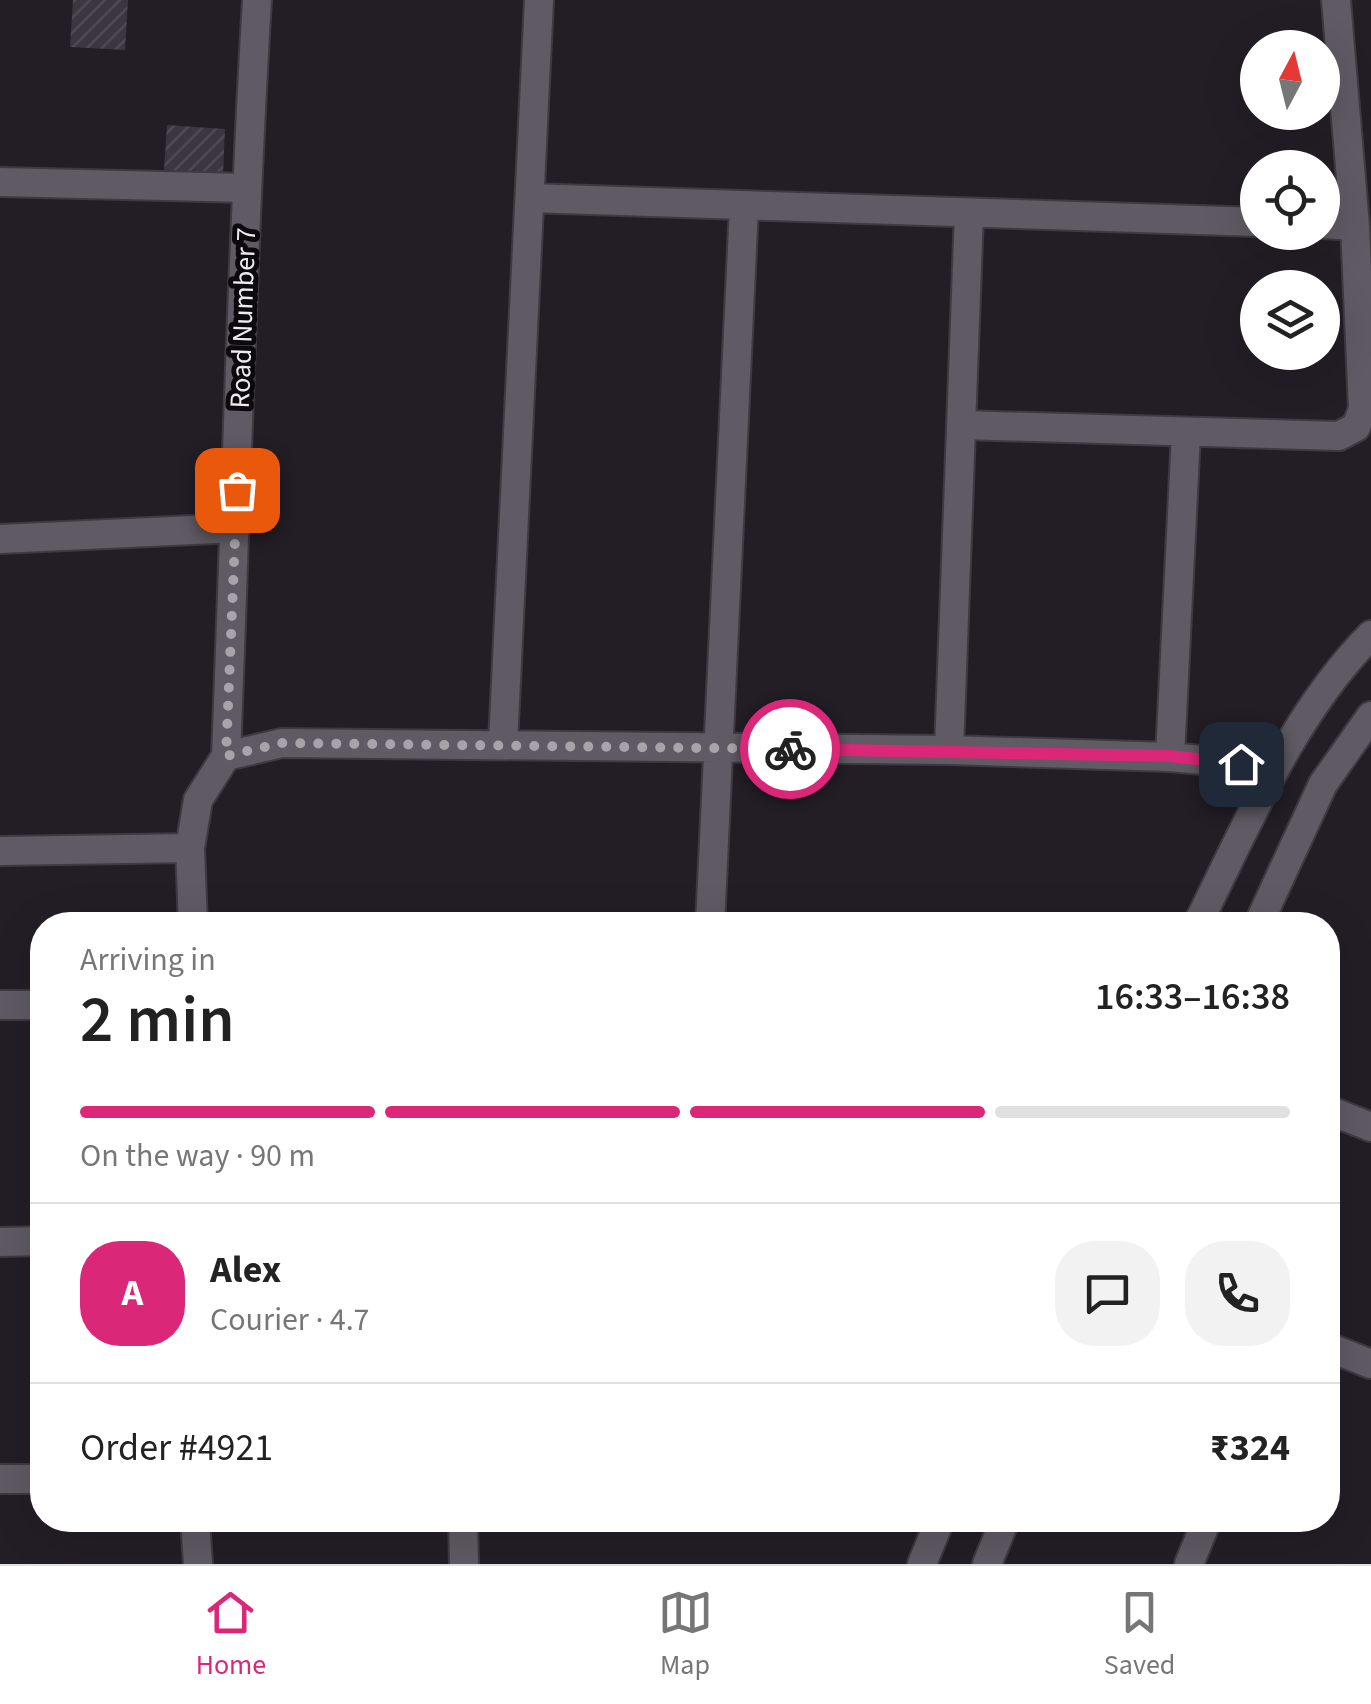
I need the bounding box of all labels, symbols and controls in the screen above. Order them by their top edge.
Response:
north arrow [1240,30,1340,130]
map controls [1240,30,1340,370]
button: locate [1240,150,1340,250]
street label: Road Number 7 [220,227,266,409]
button: layers [1240,270,1340,370]
pin [195,448,280,533]
icon: bag [210,463,265,518]
courier [740,699,840,799]
icon: bike [763,722,818,777]
pin [1199,722,1284,807]
icon: home [1214,737,1269,792]
text: Arriving in [80,937,216,983]
text: 16:33–16:38 [1095,970,1290,1024]
text: 2 min [80,974,235,1067]
text: On the way · 90 m [80,1133,315,1179]
button: chat [1055,1241,1160,1346]
button: phone [1185,1241,1290,1346]
text: Alex [210,1243,281,1297]
text: A [122,1266,143,1320]
text: Courier · 4.7 [210,1297,370,1343]
text: Order #4921 [80,1421,273,1475]
text: ₹324 [1210,1421,1290,1475]
tab: Home [196,1585,266,1685]
tab: Map [658,1585,713,1685]
tab: Saved [1104,1585,1175,1685]

